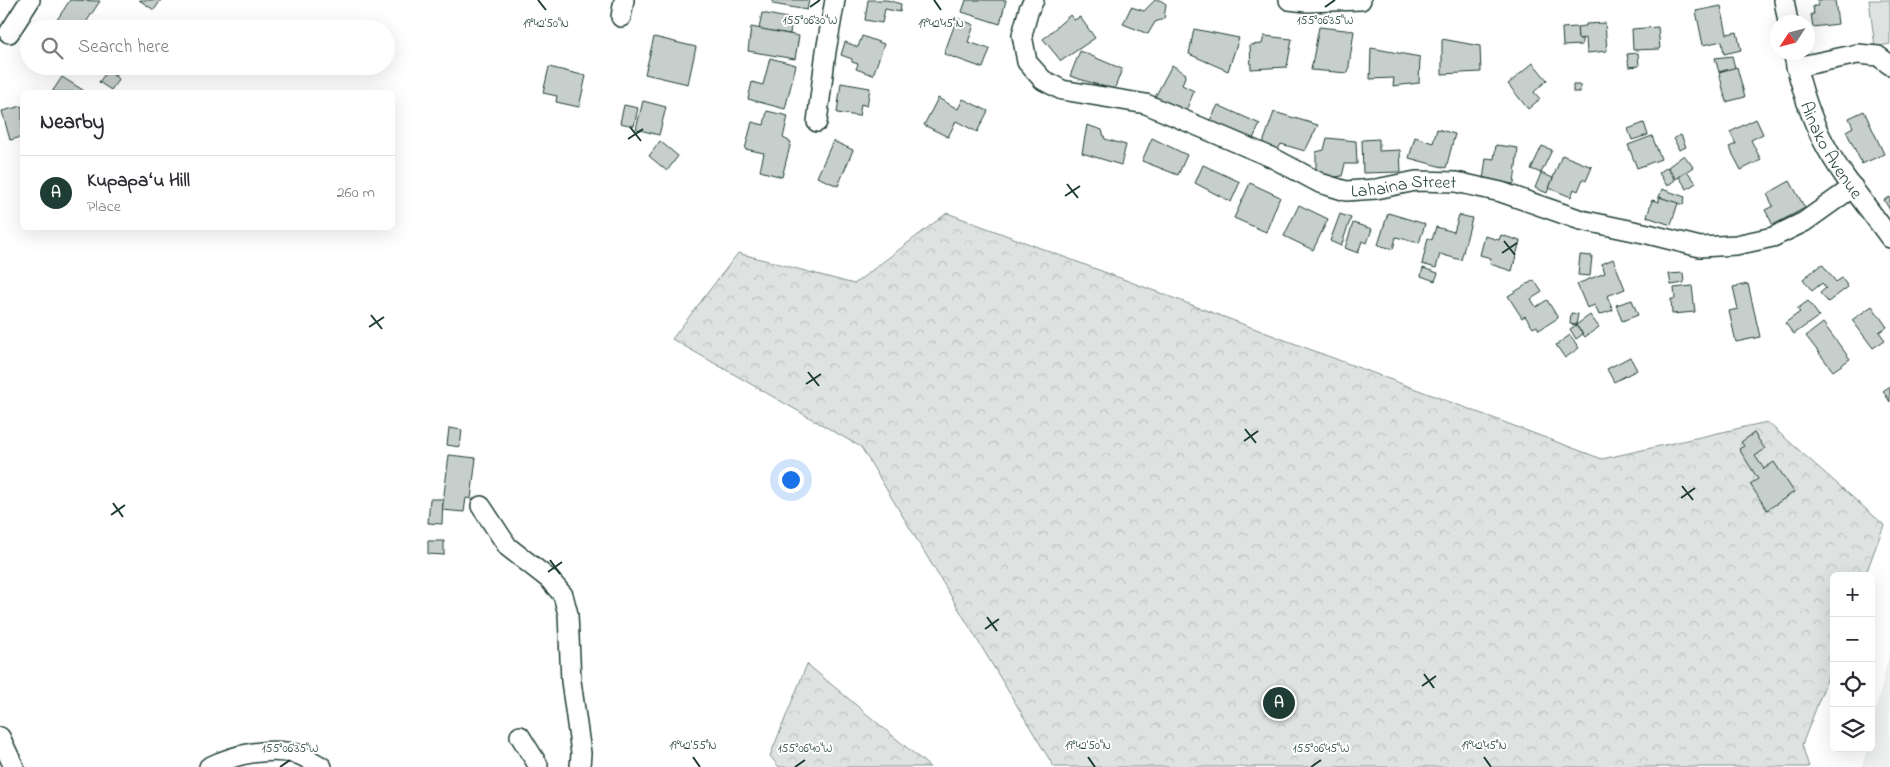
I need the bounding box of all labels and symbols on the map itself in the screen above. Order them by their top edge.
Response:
text: 155°06'30"W [783,12,837,30]
text: 155°06'35"W [1297,12,1353,30]
text: 19°42'50"N [523,15,569,33]
text: 19°42'45"N [918,15,964,33]
north arrow [1770,15,1815,60]
street label: Ainako Avenue [1792,98,1868,206]
street label: Lahaina Street [1350,170,1457,206]
your location [778,467,804,493]
pin: A [1263,684,1295,722]
text: 19°42'55"N [669,737,717,755]
text: 19°42'50"N [1065,737,1111,755]
text: 19°42'45"N [1461,737,1507,755]
text: 155°06'35"W [262,740,318,758]
text: 155°06'40"W [778,740,832,758]
text: 155°06'45"W [1293,740,1349,758]

